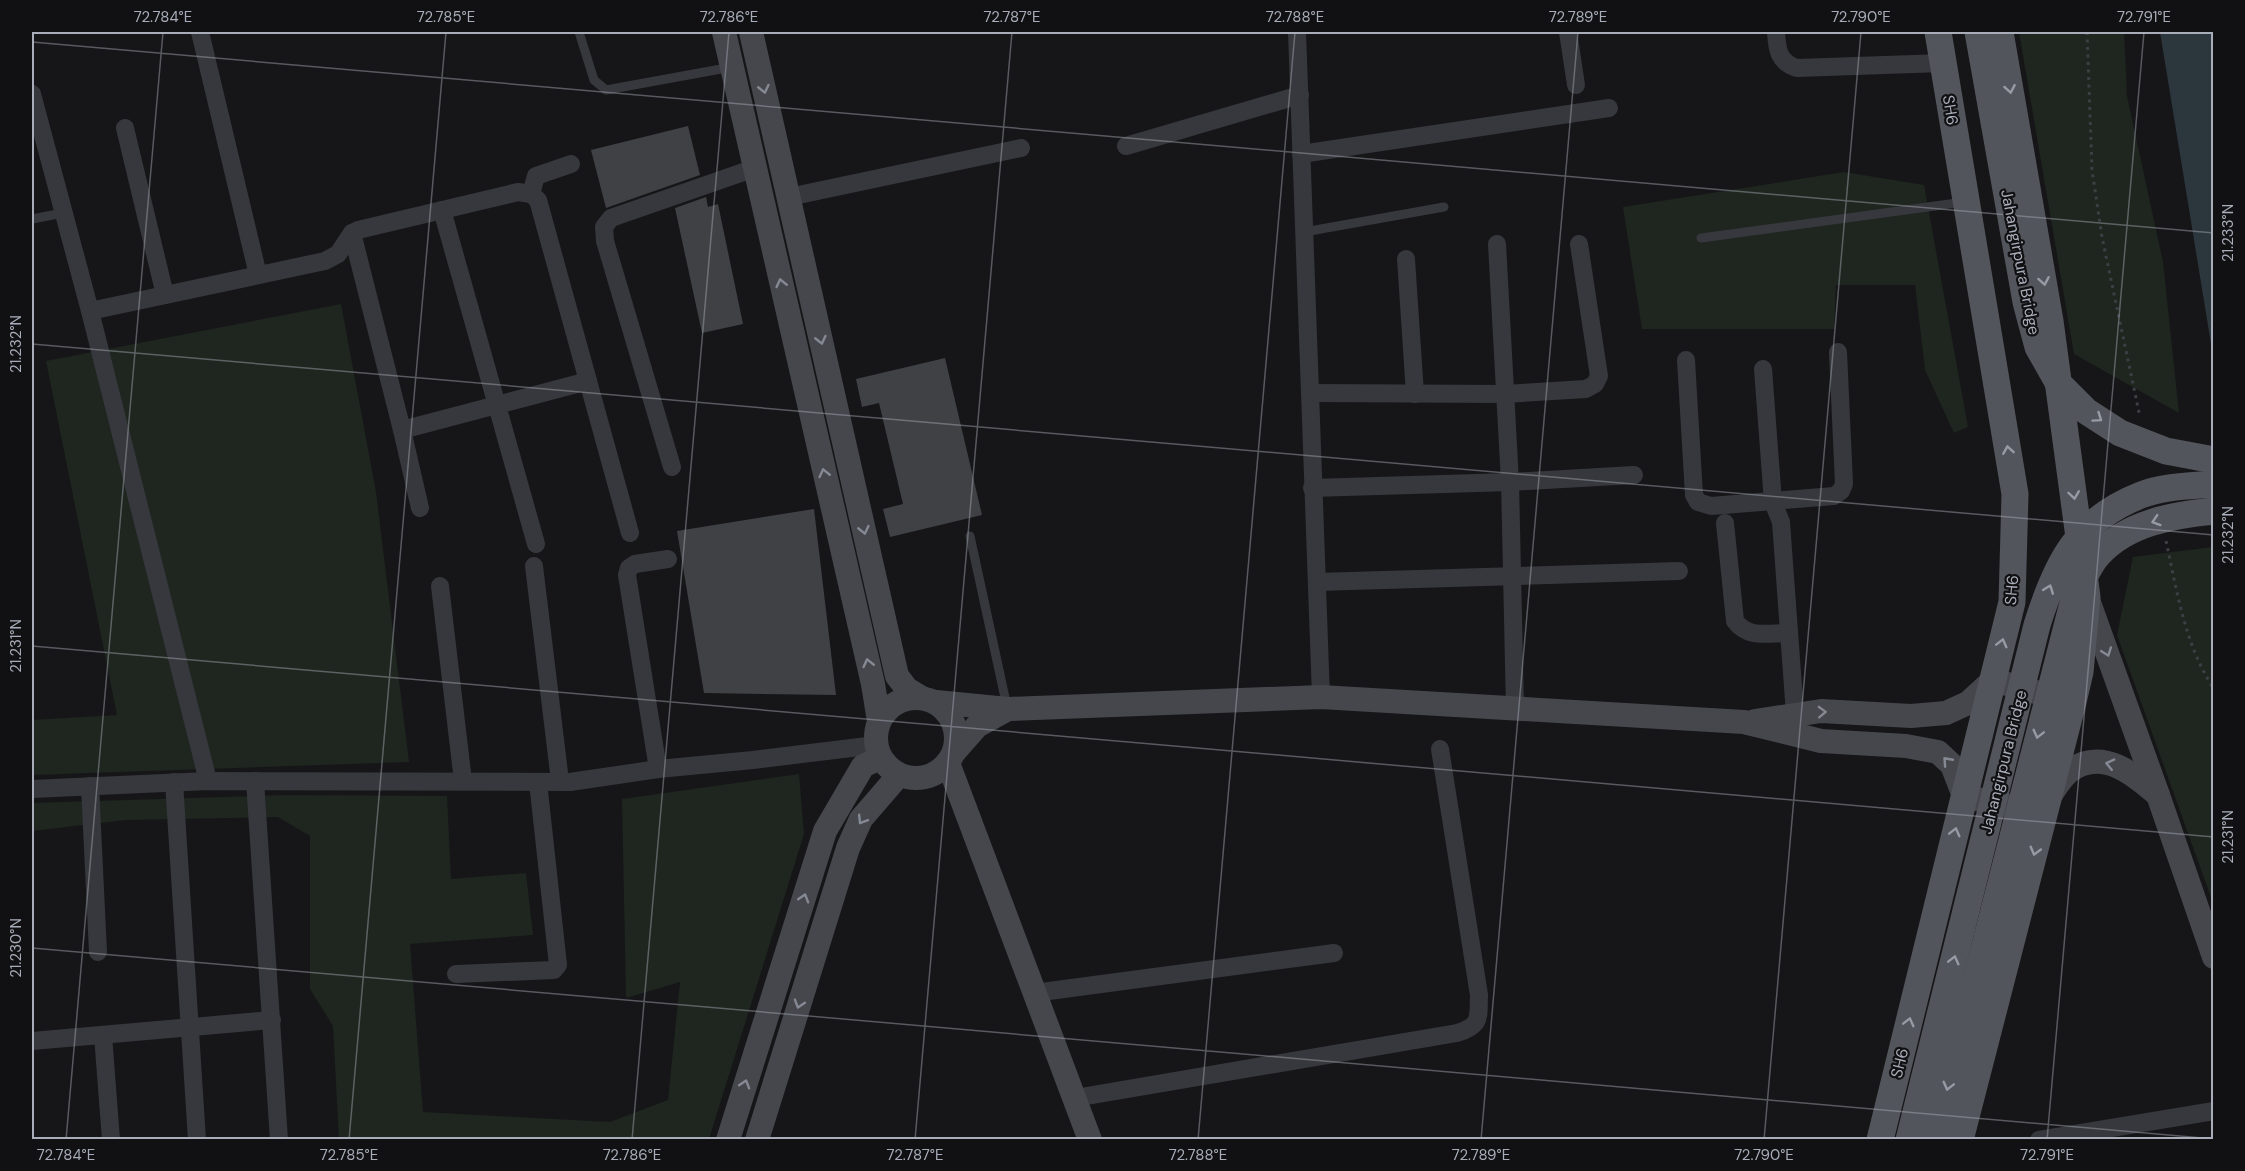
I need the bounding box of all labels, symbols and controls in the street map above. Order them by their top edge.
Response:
text: 72.784°E [134,7,192,27]
text: 72.785°E [417,7,475,27]
text: 72.786°E [700,7,758,27]
text: 72.787°E [984,7,1040,27]
text: 72.788°E [1266,7,1324,27]
text: 72.789°E [1549,7,1607,27]
text: 72.790°E [1831,7,1891,27]
text: 72.791°E [2117,7,2171,27]
one-way arrow [757,83,770,93]
one-way arrow [2004,84,2016,94]
street label: SH6 [1938,94,1963,127]
street label: Jahangirpura Bridge [1996,188,2045,337]
text: 21.233°N [2218,204,2238,262]
one-way arrow [2037,277,2049,286]
one-way arrow [775,278,788,288]
text: 21.232°N [6,315,26,373]
one-way arrow [814,335,827,345]
one-way arrow [2091,411,2102,422]
one-way arrow [2002,445,2015,455]
one-way arrow [819,468,832,478]
one-way arrow [2067,491,2079,500]
text: 21.232°N [2218,506,2238,564]
one-way arrow [2151,514,2162,526]
one-way arrow [857,525,870,535]
street label: SH6 [2000,574,2023,606]
one-way arrow [2042,584,2054,595]
text: 21.231°N [6,619,26,673]
one-way arrow [1995,638,2008,648]
one-way arrow [2100,646,2112,657]
one-way arrow [862,658,875,668]
street label: Jahangirpura Bridge [1975,688,2032,836]
one-way arrow [1818,705,1827,718]
one-way arrow [2033,729,2046,739]
one-way arrow [1943,758,1954,768]
one-way arrow [2105,759,2115,772]
text: 21.231°N [2218,810,2238,864]
one-way arrow [858,814,870,824]
one-way arrow [1948,827,1961,837]
one-way arrow [2030,846,2042,856]
one-way arrow [797,893,809,904]
text: 21.230°N [6,918,26,978]
one-way arrow [1946,956,1959,966]
one-way arrow [794,998,806,1009]
one-way arrow [1901,1017,1914,1027]
street label: SH6 [1886,1046,1913,1080]
one-way arrow [738,1079,750,1090]
one-way arrow [1943,1081,1956,1091]
text: 72.784°E [37,1145,95,1165]
text: 72.785°E [320,1145,378,1165]
text: 72.786°E [603,1145,661,1165]
text: 72.787°E [887,1145,943,1165]
text: 72.788°E [1169,1145,1227,1165]
text: 72.789°E [1452,1145,1510,1165]
text: 72.790°E [1734,1145,1794,1165]
text: 72.791°E [2020,1145,2074,1165]

